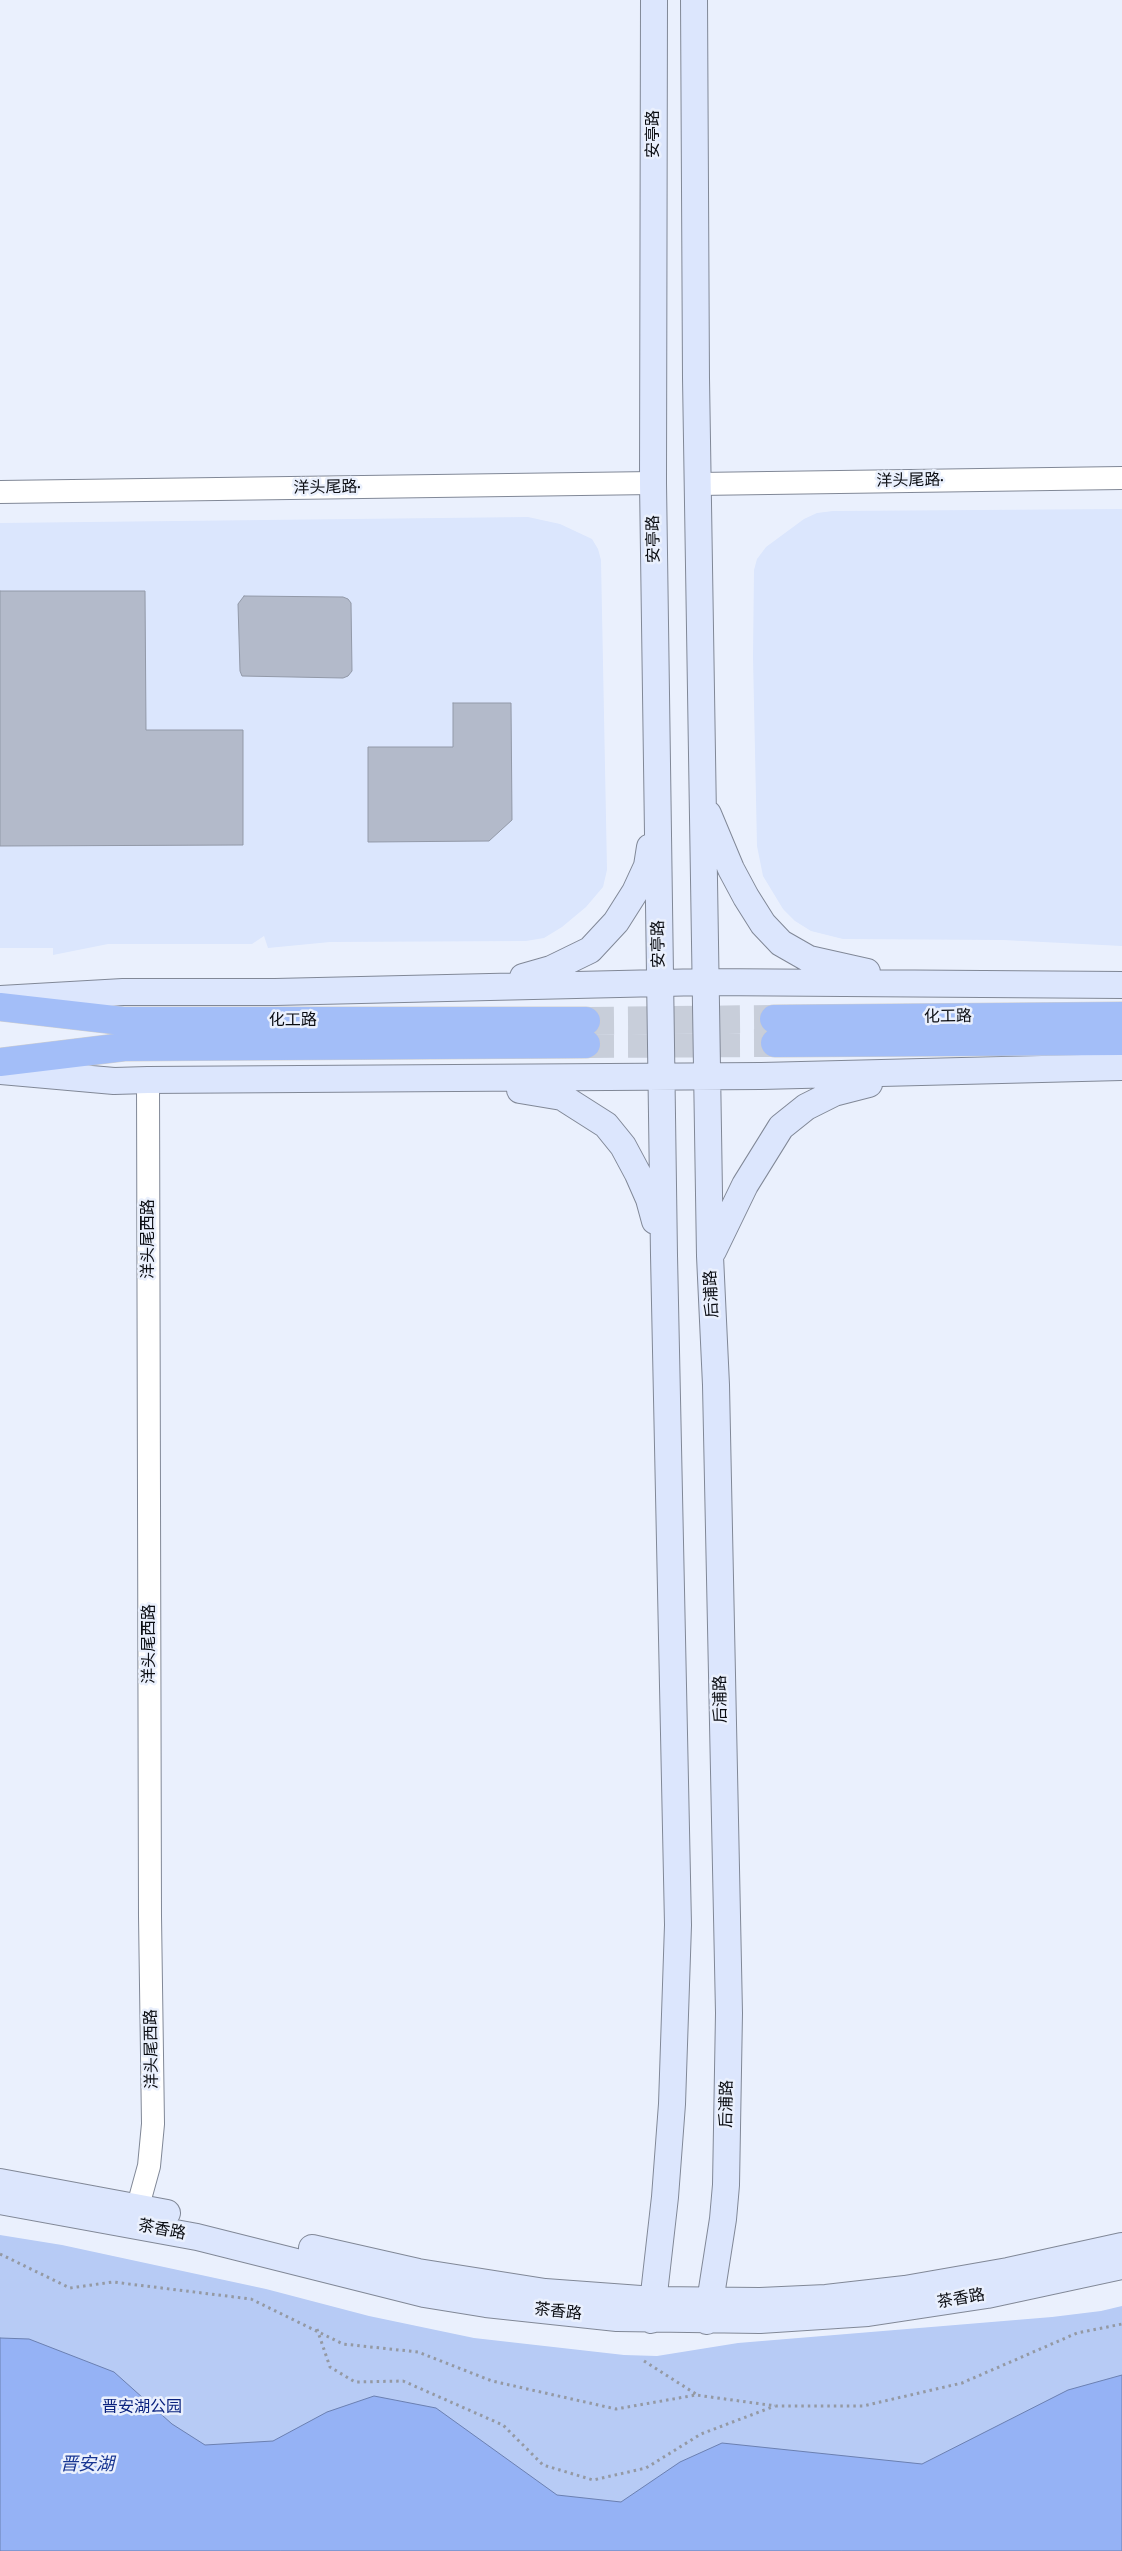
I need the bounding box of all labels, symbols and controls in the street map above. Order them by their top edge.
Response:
street label: 安亭路 [644,110,664,158]
street label: 洋头尾路· [876,471,944,491]
street label: 洋头尾路· [293,478,361,498]
street label: 安亭路 [644,515,664,563]
street label: 安亭路 [649,920,669,968]
street label: 化工路 [924,1007,972,1027]
street label: 化工路 [269,1011,317,1031]
street label: 洋头尾西路 [139,1199,159,1279]
street label: 后浦路 [701,1270,723,1318]
street label: 洋头尾西路 [140,1604,160,1684]
street label: 后浦路 [711,1675,731,1723]
street label: 洋头尾西路 [142,2009,162,2089]
street label: 后浦路 [717,2080,737,2128]
street label: 茶香路 [137,2216,187,2244]
street label: 茶香路 [936,2285,986,2313]
street label: 茶香路 [533,2300,583,2324]
park label: 晋安湖公园 [102,2398,182,2418]
water label: 晋安湖 [60,2454,114,2476]

